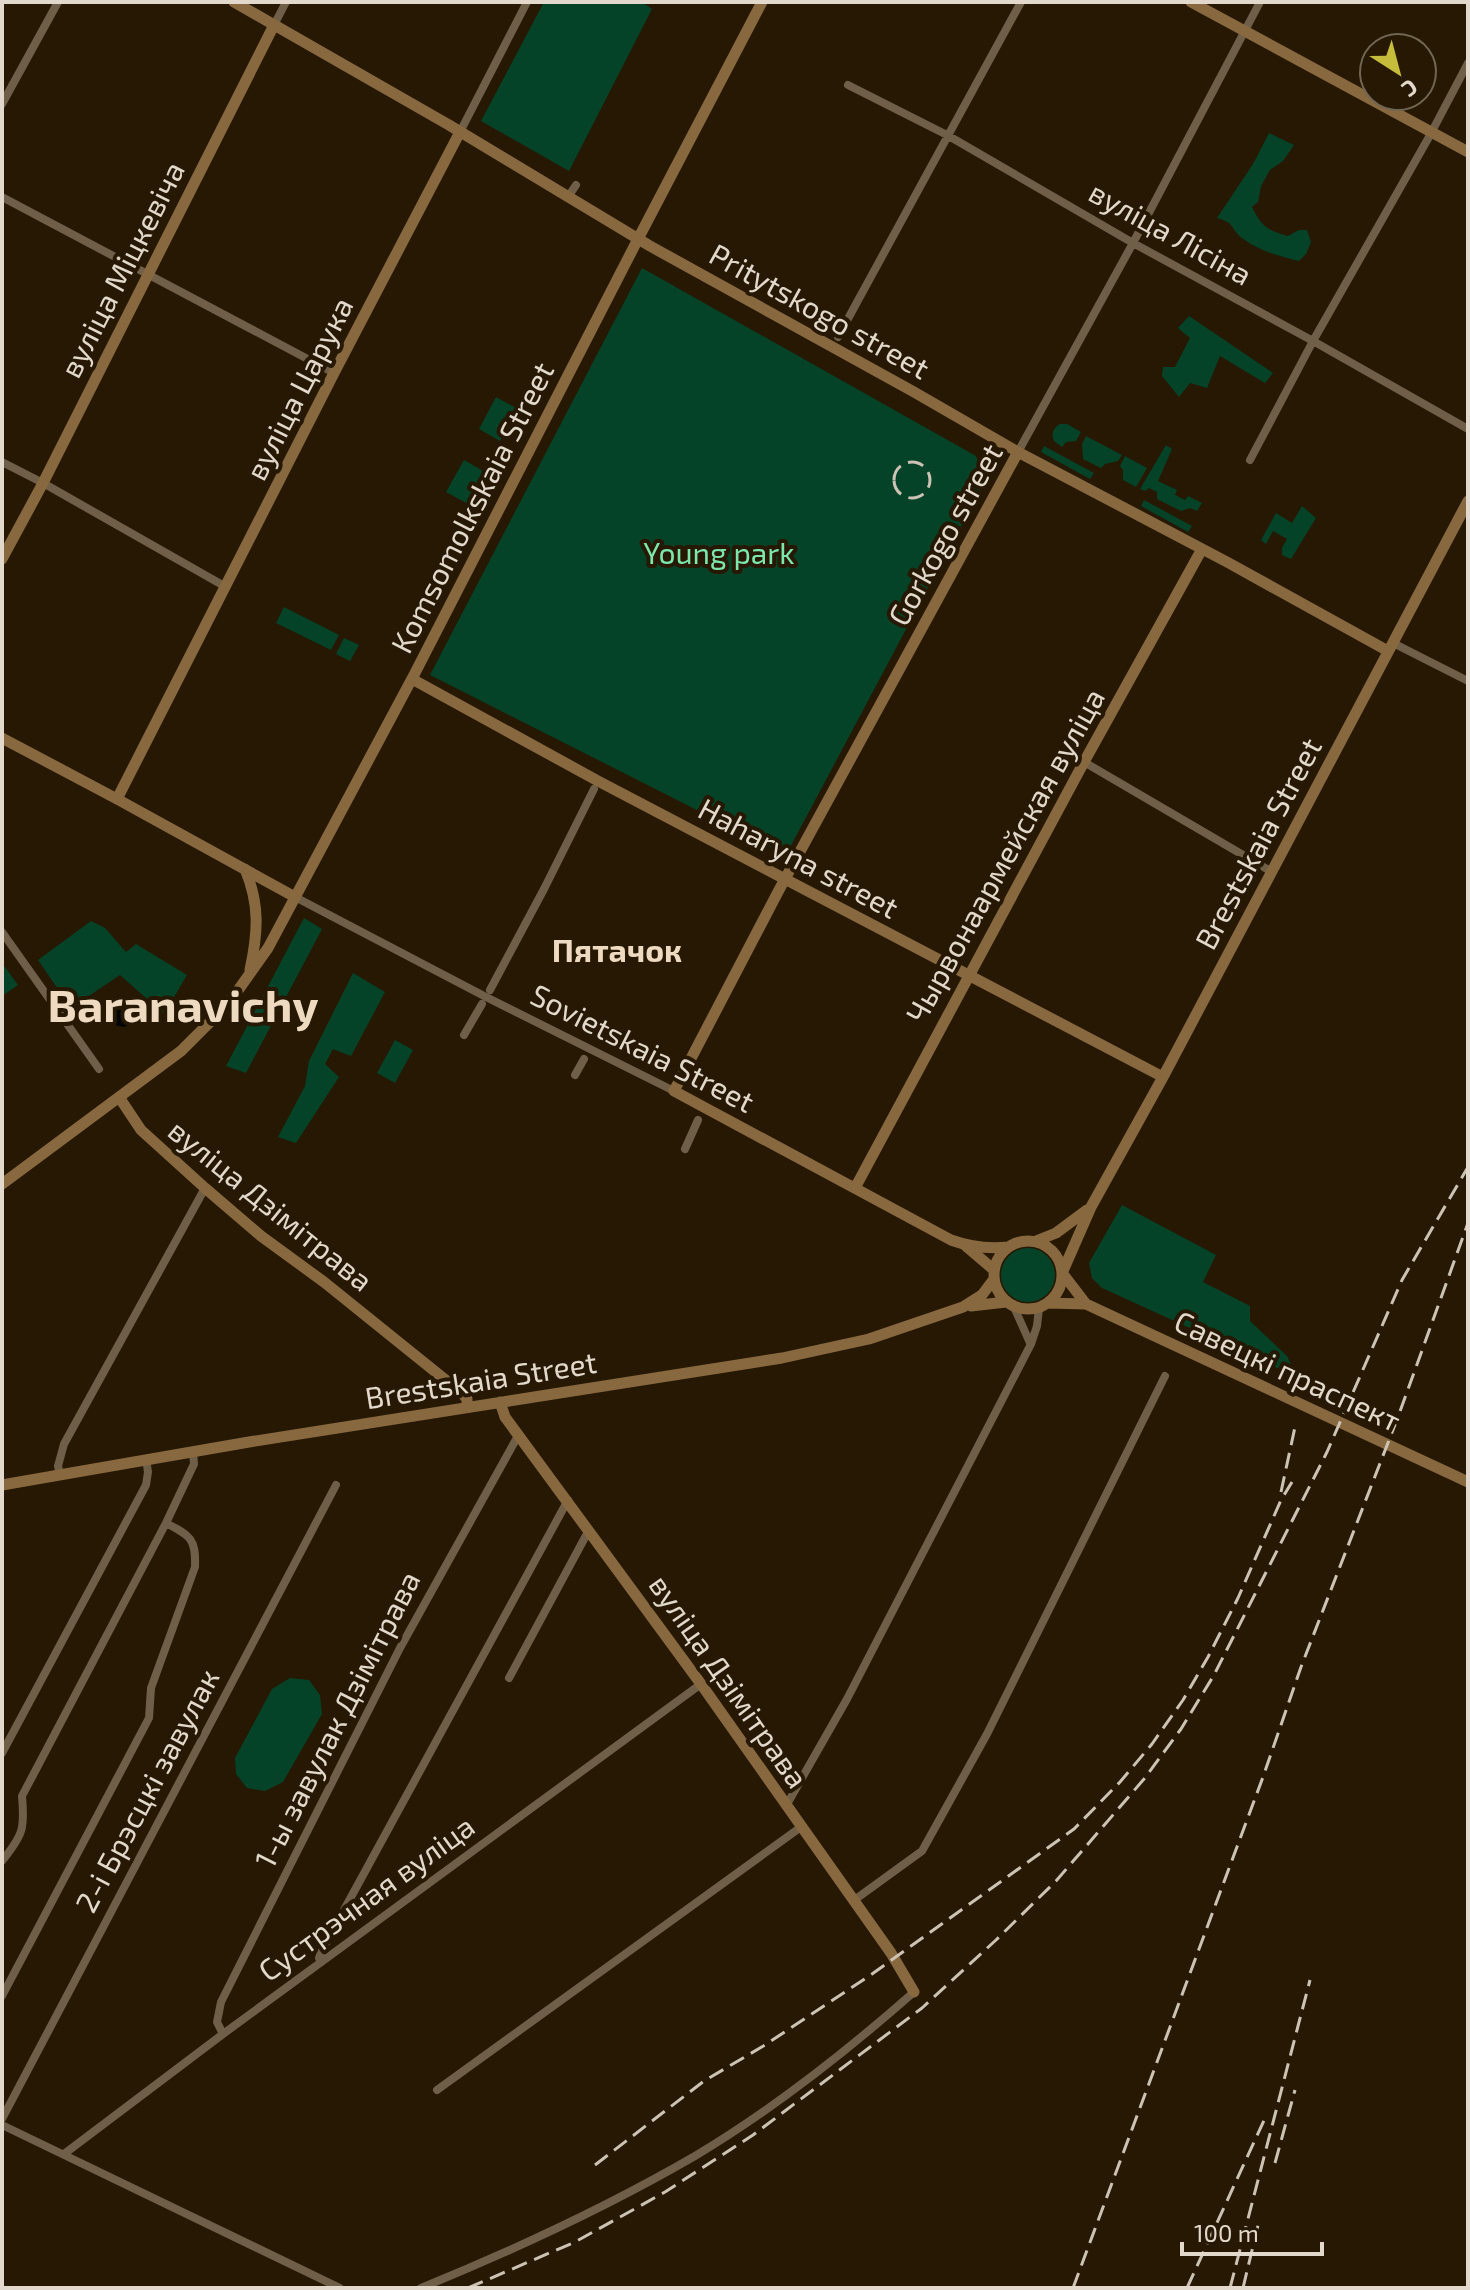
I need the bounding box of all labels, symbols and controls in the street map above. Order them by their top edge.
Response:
north arrow [1358,32,1438,112]
text: С [1397,75,1423,103]
street label: вуліца Міцкевіча [51,155,192,383]
street label: вуліца Лісіна [1083,173,1259,293]
street label: Pritytskogo street [704,235,936,385]
street label: вуліца Царука [237,291,361,486]
street label: Komsomolkskaia Street [382,356,560,658]
street label: Gorkogo street [880,437,1009,631]
park label: Young park [643,534,795,570]
street label: Чырвонаармейская вуліца [897,682,1112,1029]
street label: Brestskaia Street [1186,731,1328,955]
street label: Haharyna street [693,789,905,925]
district label: Пятачок [552,930,682,968]
street label: Sovietskaia Street [525,975,760,1119]
district label: Baranavichy [48,976,318,1032]
street label: вуліца Дзімітрава [161,1111,380,1298]
street label: Савецкі праспект [1169,1302,1406,1438]
street label: Brestskaia Street [362,1343,599,1415]
street label: 1-ы завулак Дзімітрава [246,1565,428,1874]
street label: вуліца Дзімітрава [642,1567,817,1795]
street label: 2-і Брэсцкі завулак [67,1662,226,1918]
street label: Сустрэчная вуліца [251,1807,481,1989]
scale bar [1182,2206,1322,2256]
text: 100 m [1194,2218,1259,2247]

